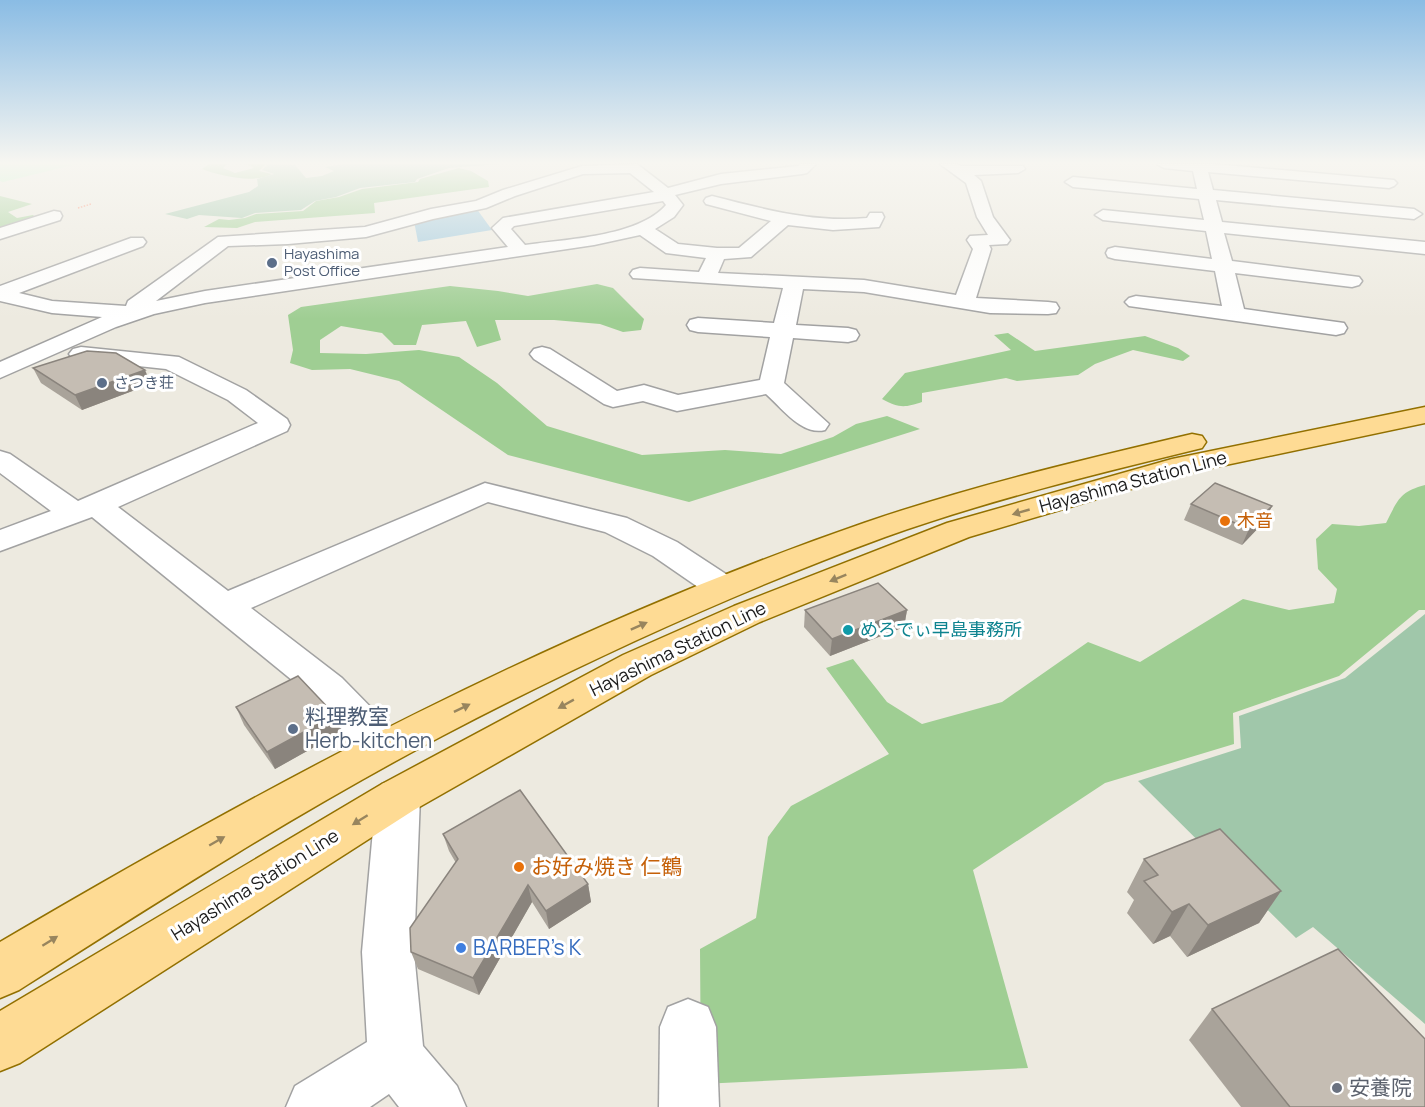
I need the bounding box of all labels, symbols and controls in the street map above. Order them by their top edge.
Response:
place label: Hayashima Post Office [284,243,360,281]
marker: Hayashima Post Office [265,256,279,270]
place label: さつき荘 [114,372,174,393]
marker: さつき荘 [95,376,109,390]
street label: Hayashima Station Line [1036,444,1229,518]
one-way arrow [1012,508,1030,517]
place label: 木音 [1237,508,1273,532]
marker: 木音 [1218,514,1232,528]
one-way arrow [829,574,847,583]
street label: Hayashima Station Line [585,595,770,701]
place label: めろでぃ早島事務所 [860,617,1022,641]
one-way arrow [630,621,647,630]
marker: めろでぃ早島事務所 [841,623,855,637]
one-way arrow [557,699,574,709]
place label: 料理教室 Herb-kitchen [305,702,432,754]
one-way arrow [454,704,471,713]
marker: 料理教室 Herb-kitchen [286,722,300,736]
one-way arrow [352,815,368,826]
street label: Hayashima Station Line [166,823,343,946]
one-way arrow [209,835,225,846]
place label: お好み焼き 仁鶴 [531,852,682,880]
marker: お好み焼き 仁鶴 [512,860,526,874]
place label: BARBER's K [473,933,582,961]
one-way arrow [41,935,57,947]
marker: BARBER's K [454,941,468,955]
place label: 安養院 [1349,1073,1412,1101]
marker: 安養院 [1330,1081,1344,1095]

